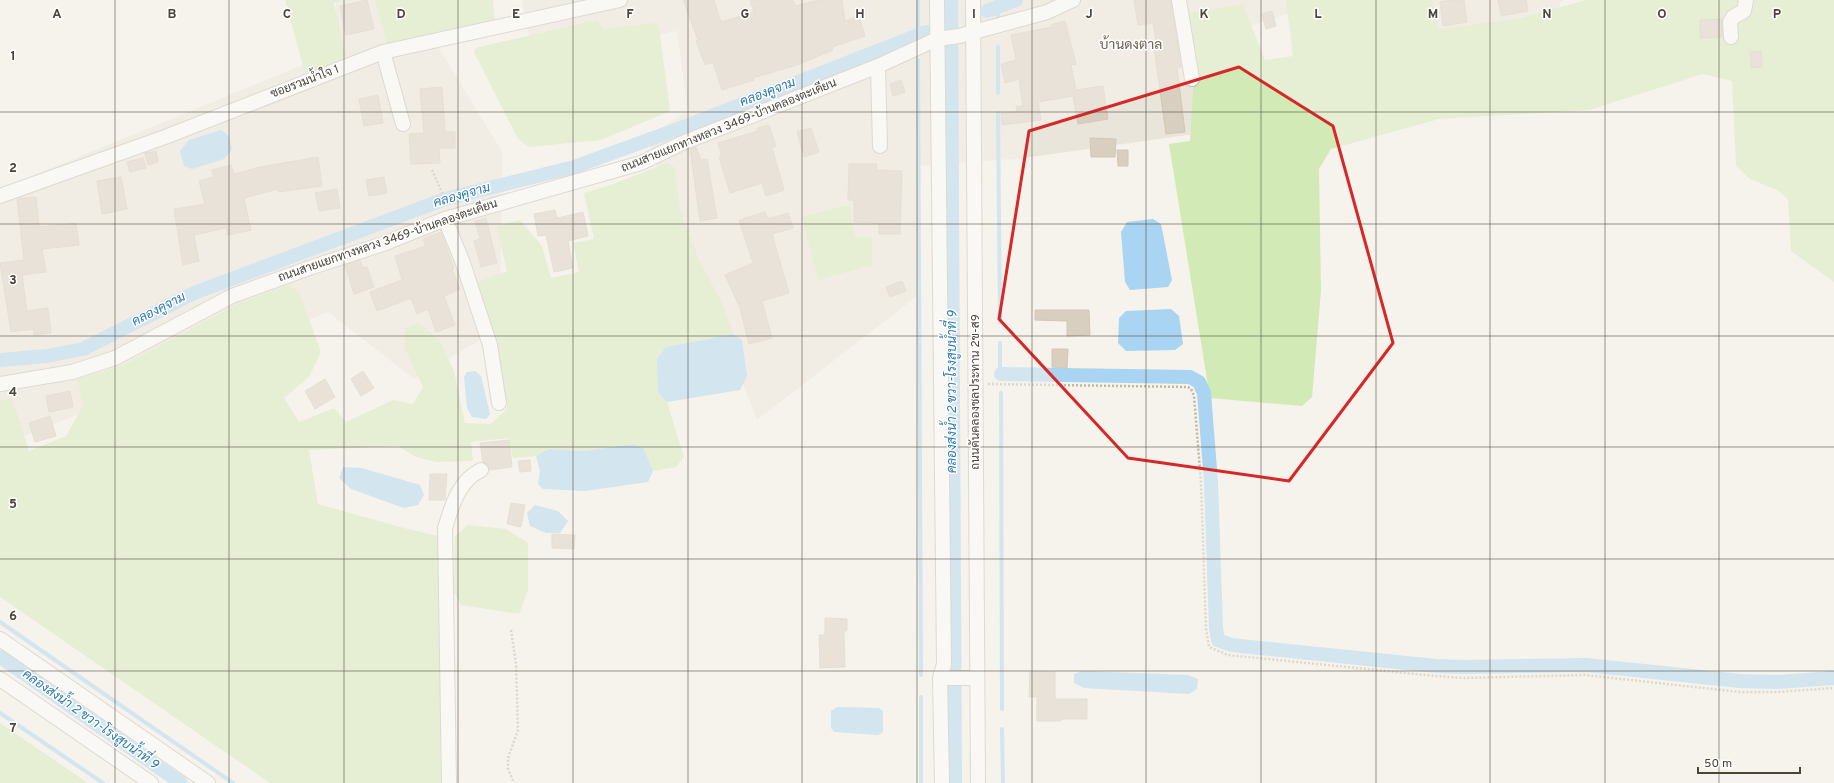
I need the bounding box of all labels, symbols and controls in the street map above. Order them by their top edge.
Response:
text: A [52,7,62,23]
text: B [168,7,177,23]
text: C [283,7,291,23]
text: D [396,7,406,23]
text: E [512,7,520,23]
text: F [626,7,634,23]
text: G [741,7,750,23]
text: H [855,7,865,23]
text: I [972,7,976,23]
text: J [1085,7,1093,23]
text: K [1199,7,1209,23]
text: L [1314,7,1322,23]
text: M [1428,7,1438,23]
text: N [1542,7,1552,23]
text: O [1657,7,1667,23]
text: P [1773,7,1782,23]
district label: บ้านดงตาล [1100,35,1162,54]
text: 1 [10,49,16,65]
street label: ซอยรวมน้ำใจ 1 [267,58,342,102]
street label: ถนนสายแยกทางหลวง 3469-บ้านคลองตะเคียน [618,74,840,177]
water label: คลองคูจาม [738,75,798,111]
text: 2 [9,161,17,177]
water label: คลองคูจาม [432,180,492,212]
street label: ถนนสายแยกทางหลวง 3469-บ้านคลองตะเคียน [276,195,500,286]
text: 3 [9,273,17,289]
water label: คลองคูจาม [129,290,189,330]
water label: คลองส่งน้ำ 2 ขวา-โรงสูบน้ำที่ 9 [939,310,961,473]
street label: ถนนคันคลองชลประทาน 2ข-ส9 [968,314,984,470]
text: 4 [9,385,17,401]
text: 5 [9,497,17,513]
text: 6 [9,609,17,625]
water label: คลองส่งน้ำ 2 ขวา-โรงสูบน้ำที่ 9 [19,662,165,774]
text: 7 [10,721,17,737]
scale bar [1698,749,1800,775]
text: 50 m [1704,756,1732,772]

